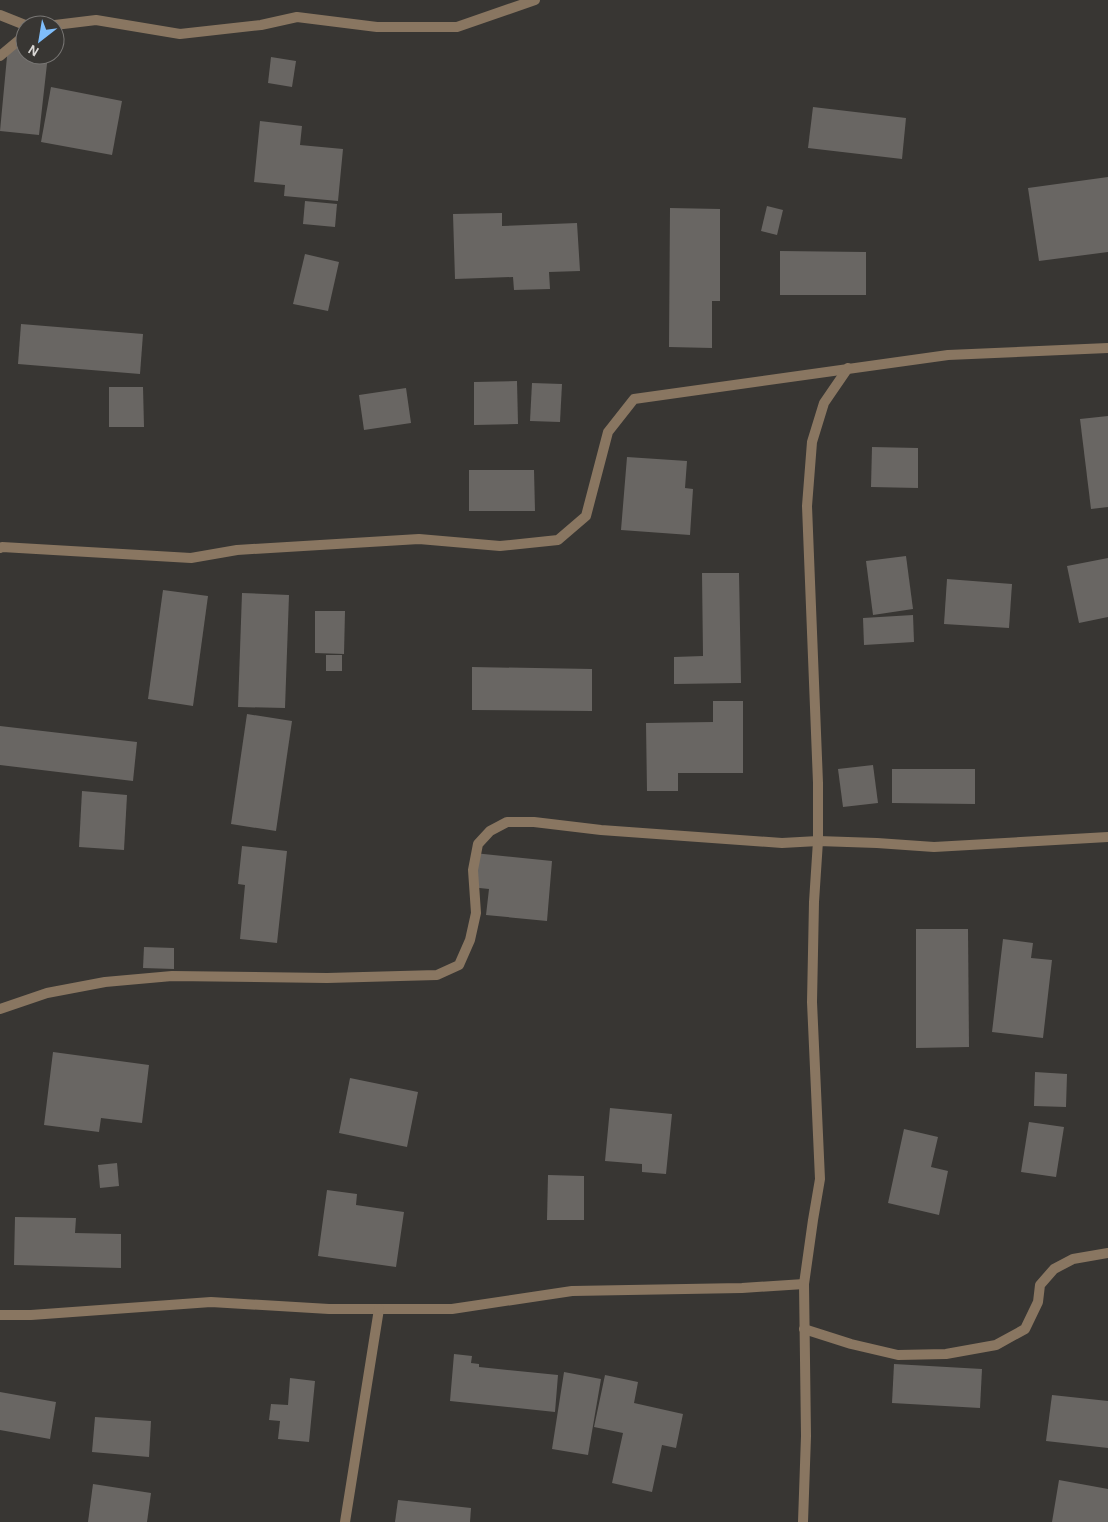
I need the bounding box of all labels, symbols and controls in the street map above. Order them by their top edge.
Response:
north arrow [15,15,65,65]
text: N [26,42,42,59]

